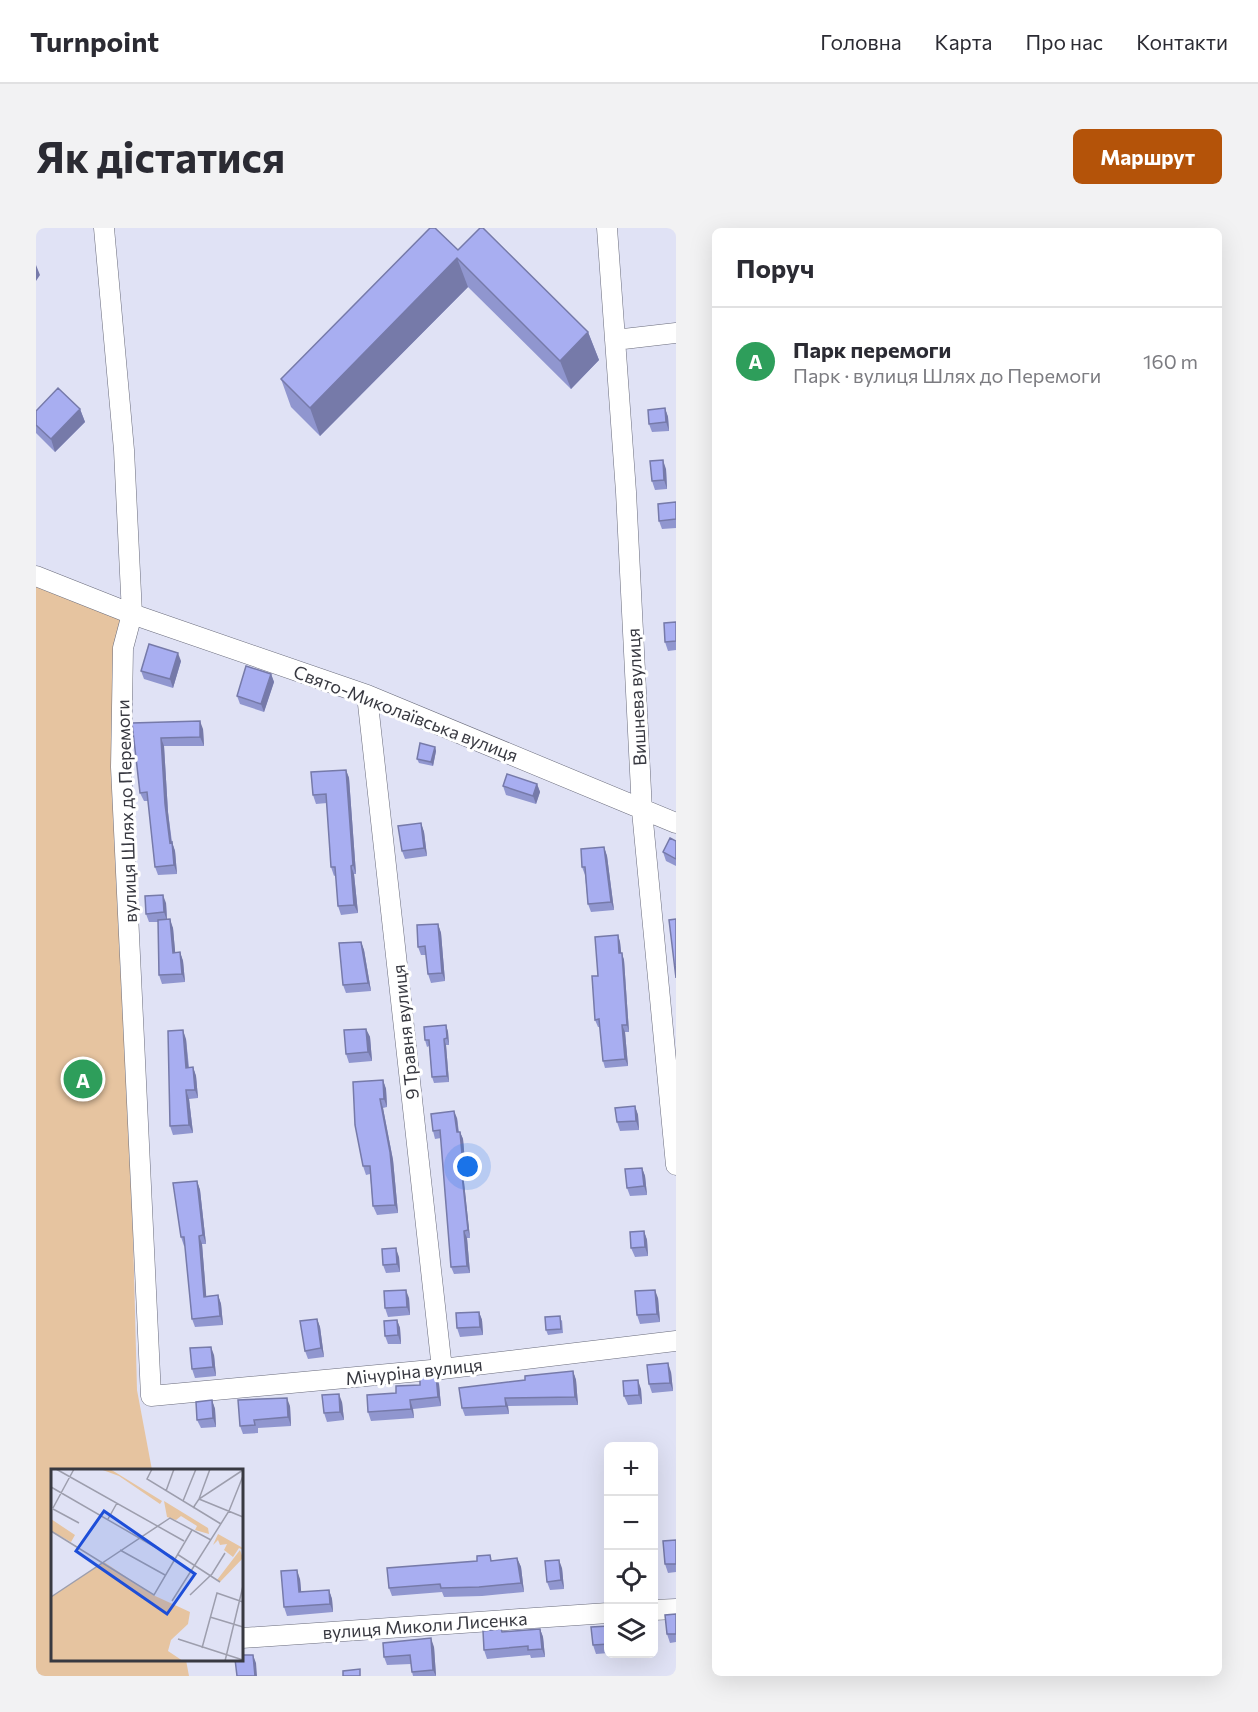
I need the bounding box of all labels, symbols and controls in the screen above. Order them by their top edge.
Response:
text: Turnpoint [30,24,159,58]
text: Головна [820,29,902,54]
text: Карта [935,29,992,54]
text: Про нас [1025,29,1103,54]
text: Контакти [1136,29,1228,54]
button: Маршрут [1073,129,1222,184]
text: Як дістатися [36,130,285,182]
text: Поруч [736,252,814,283]
text: Парк перемоги [793,336,951,363]
text: A [748,349,763,373]
text: 160 m [1143,349,1198,373]
text: Парк · вулиця Шлях до Перемоги [793,363,1101,387]
street label: Вишнева вулиця [621,628,651,766]
street label: Свято-Миколаївська вулиця [291,660,521,766]
street label: вулиця Шлях до Перемоги [111,699,141,923]
street label: 9 Травня вулиця [387,963,423,1101]
pin: A [64,1056,102,1102]
your location [453,1152,482,1181]
street label: Мічуріна вулиця [344,1353,484,1389]
map controls [604,1442,658,1658]
button: + [604,1442,658,1496]
inset map [51,1469,243,1661]
button: − [604,1496,658,1550]
button: locate [604,1550,658,1604]
button: layers [604,1604,658,1658]
street label: вулиця Миколи Лисенка [322,1607,528,1643]

